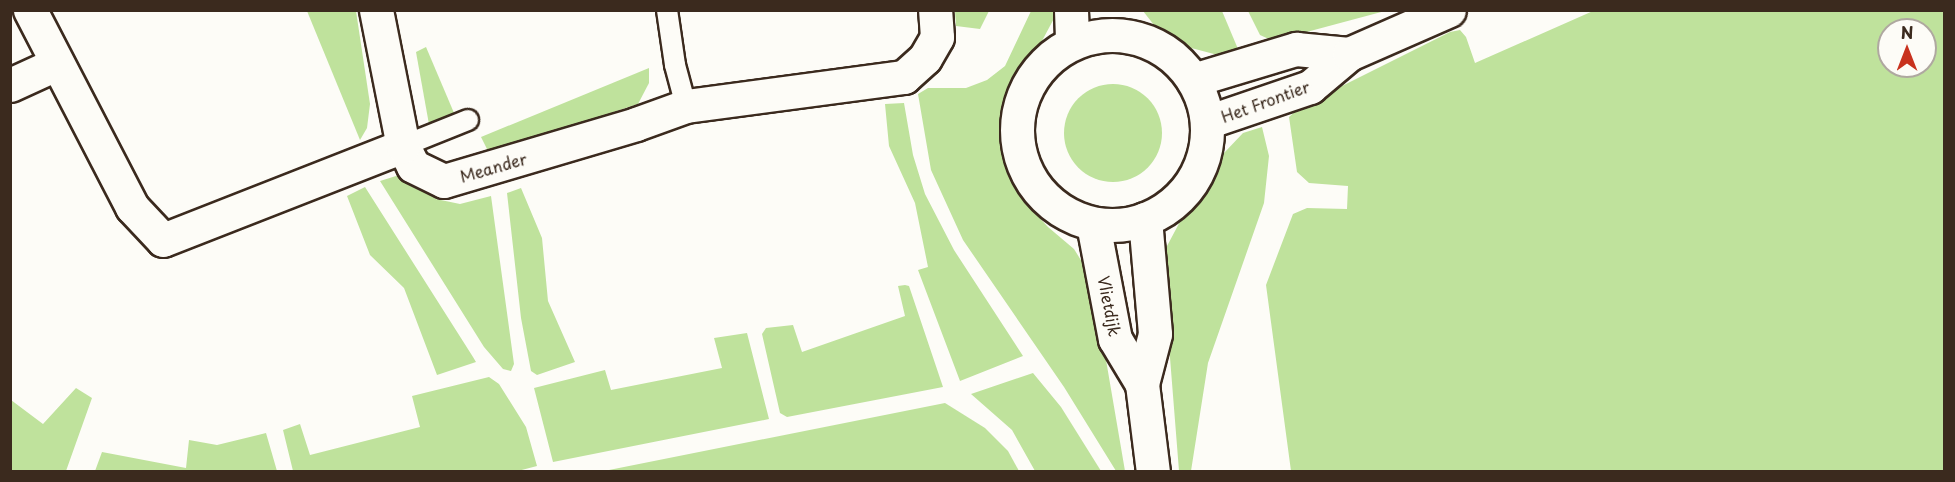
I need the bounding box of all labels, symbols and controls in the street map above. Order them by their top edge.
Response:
north arrow [1877,18,1937,78]
text: N [1901,20,1913,44]
street label: Het Frontier [1218,76,1312,126]
street label: Meander [457,148,529,186]
street label: Vlietdijk [1095,274,1125,338]

